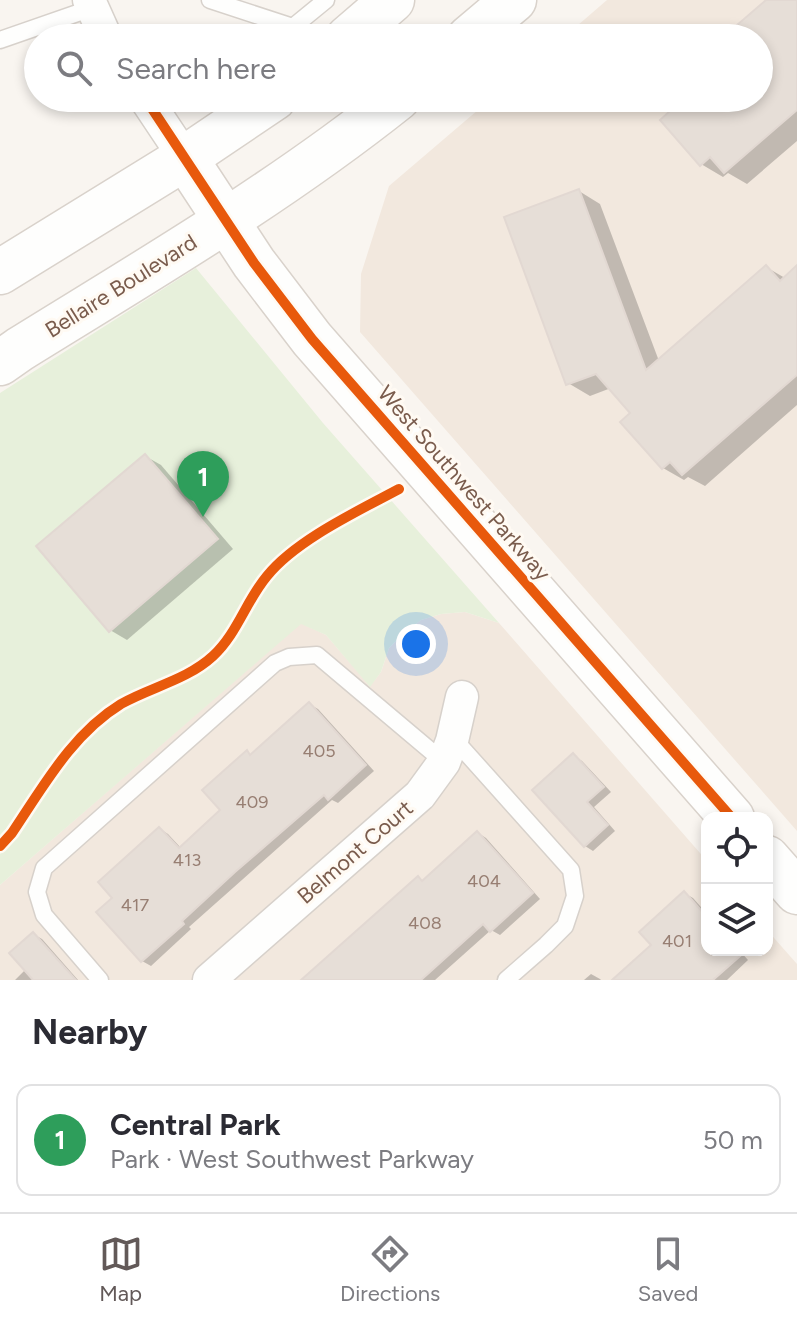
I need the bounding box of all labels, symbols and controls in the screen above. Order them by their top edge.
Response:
search box [24,24,773,112]
icon: search [52,46,96,90]
text: Search here [116,50,276,87]
street label: Bellaire Boulevard [40,228,202,344]
street label: West Southwest Parkway [372,380,556,586]
pin: 1 [177,451,229,517]
your location [396,624,436,664]
house number: 405 [302,740,336,762]
house number: 409 [236,791,268,813]
street label: Belmont Court [292,794,418,910]
map controls [701,812,773,956]
button: locate [701,812,773,884]
house number: 413 [173,849,201,871]
house number: 404 [467,870,501,892]
button: layers [701,884,773,956]
house number: 417 [121,894,149,916]
house number: 408 [408,912,442,934]
house number: 401 [662,930,692,952]
text: Nearby [32,1012,147,1053]
text: Central Park [110,1106,281,1143]
text: 1 [55,1124,65,1156]
text: 50 m [703,1124,763,1156]
text: Park · West Southwest Parkway [110,1143,474,1175]
tab: Map [99,1232,143,1307]
tab: Directions [340,1232,440,1307]
tab: Saved [638,1232,698,1307]

